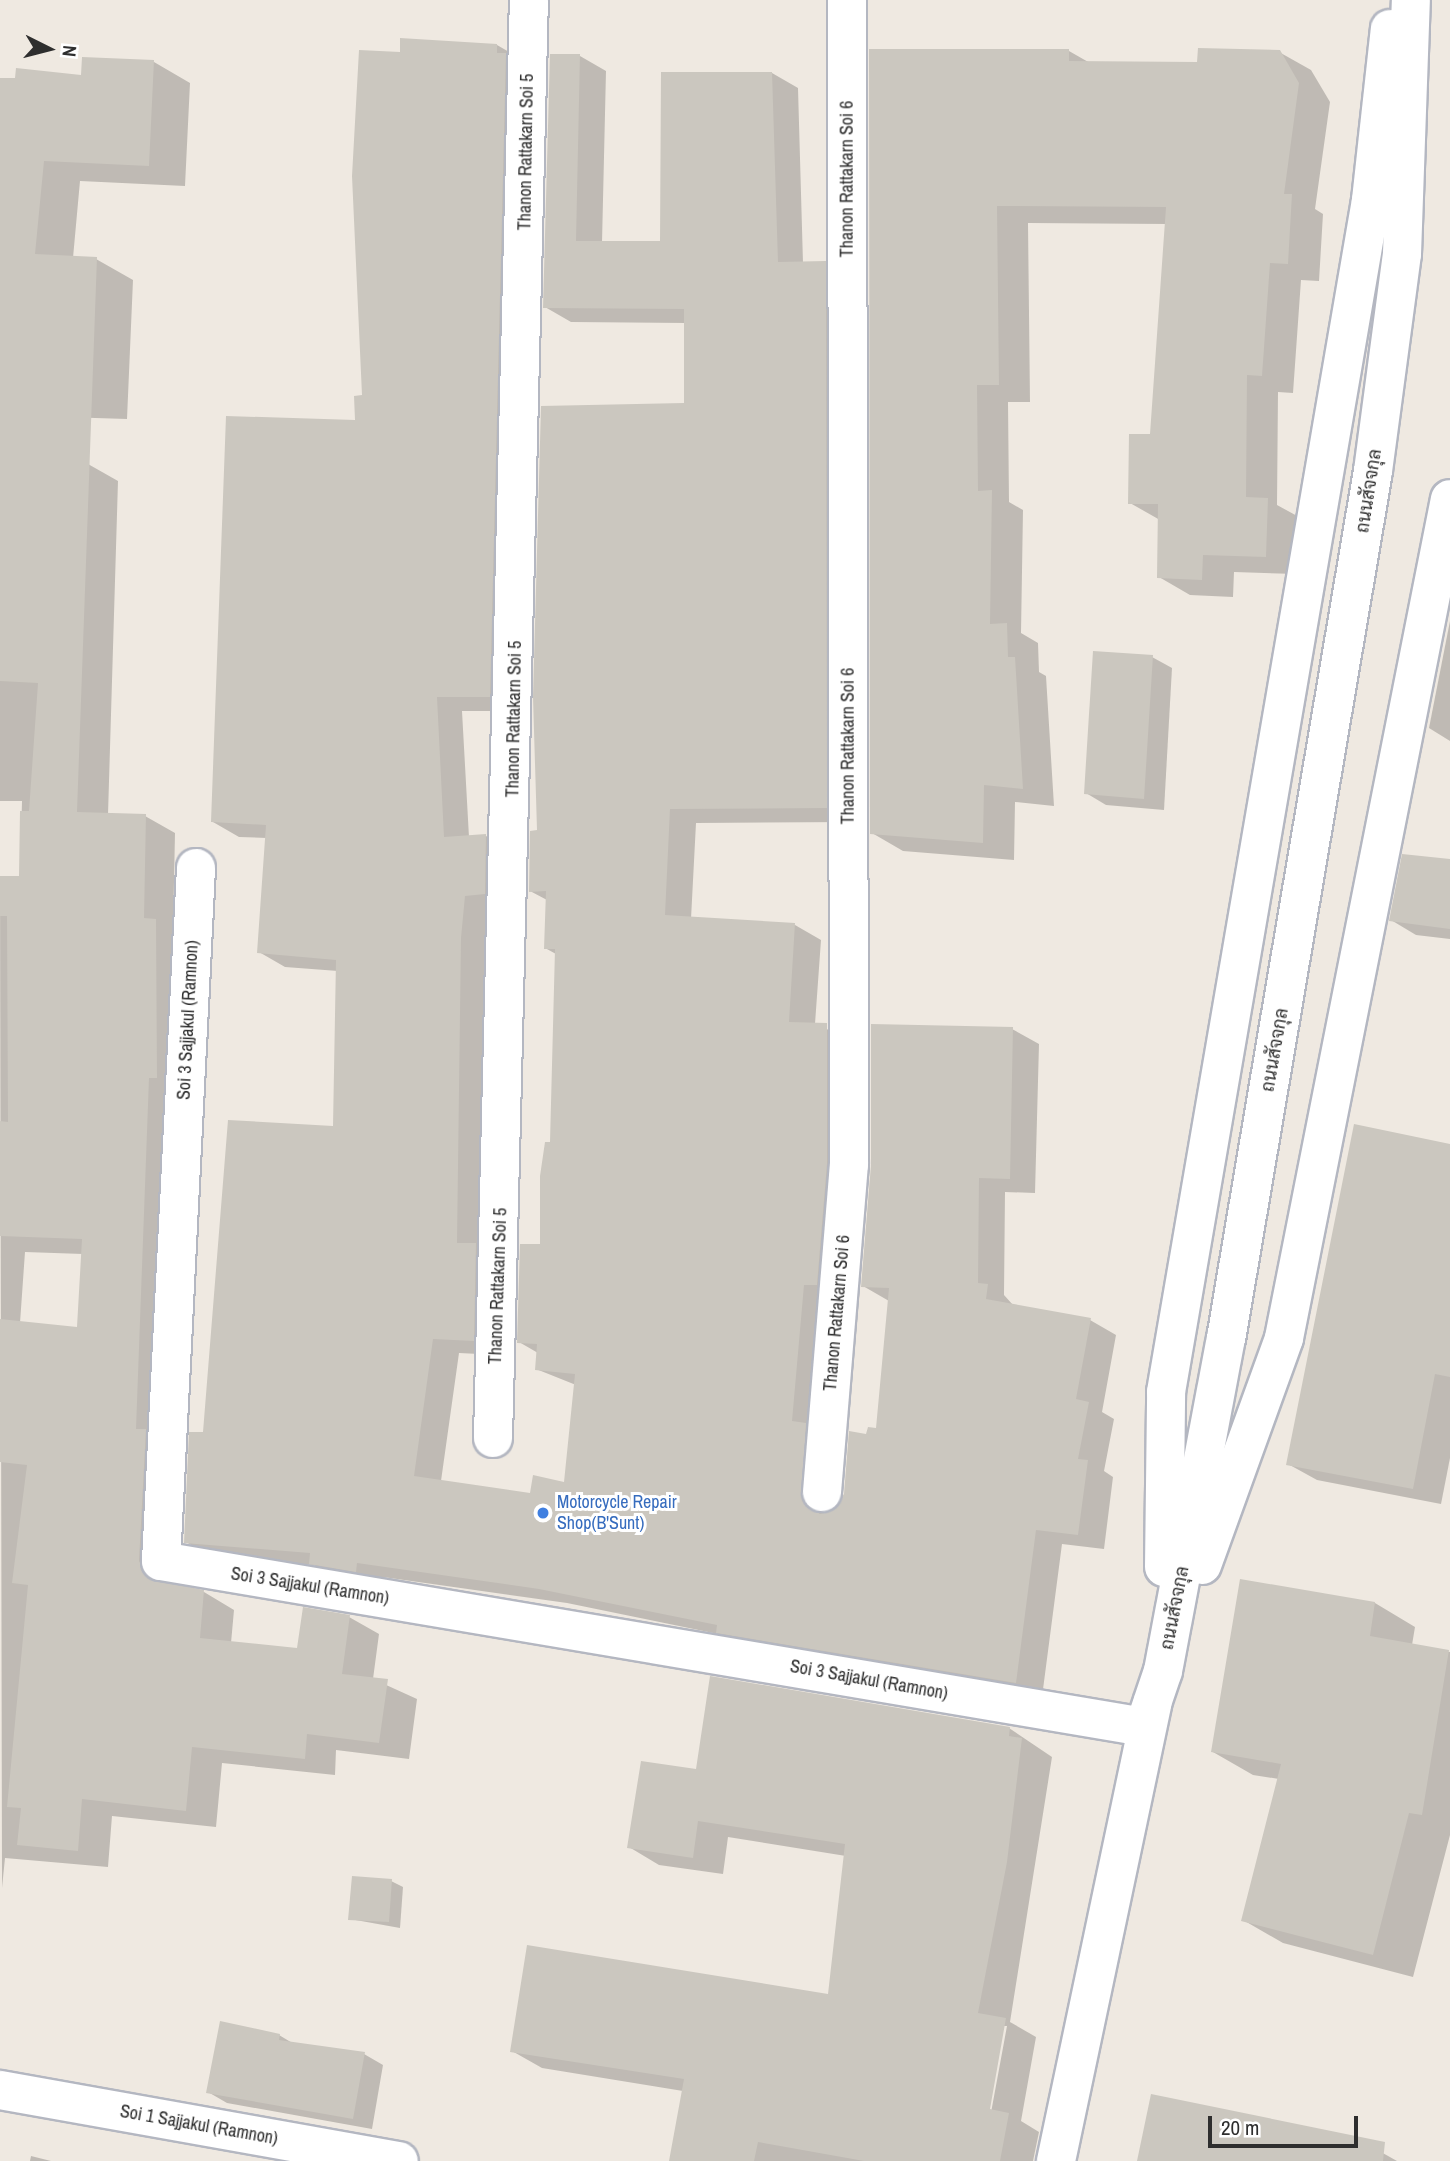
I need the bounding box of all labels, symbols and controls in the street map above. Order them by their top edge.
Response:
north arrow [14,14,84,84]
text: N [56,44,83,58]
street label: Thanon Rattakarn Soi 5 [514,73,538,231]
street label: Thanon Rattakarn Soi 6 [836,101,858,257]
street label: ถนนสัจจกุล [1352,448,1386,534]
street label: Thanon Rattakarn Soi 5 [502,640,526,798]
street label: Thanon Rattakarn Soi 6 [837,668,859,824]
street label: Soi 3 Sajjakul (Ramnon) [173,940,203,1100]
street label: ถนนสัจจกุล [1257,1006,1293,1094]
street label: Thanon Rattakarn Soi 5 [484,1207,512,1365]
street label: Thanon Rattakarn Soi 6 [819,1234,855,1392]
place label: Motorcycle Repair Shop(B'Sunt) [557,1492,677,1534]
marker: Motorcycle Repair Shop(B'Sunt) [535,1505,551,1521]
street label: Soi 3 Sajjakul (Ramnon) [229,1563,391,1609]
street label: ถนนสัจจกุล [1156,1564,1194,1652]
street label: Soi 3 Sajjakul (Ramnon) [788,1655,950,1705]
street label: Soi 1 Sajjakul (Ramnon) [118,2100,280,2150]
scale bar [1212,2102,1362,2146]
text: 20 m [1221,2113,1259,2142]

